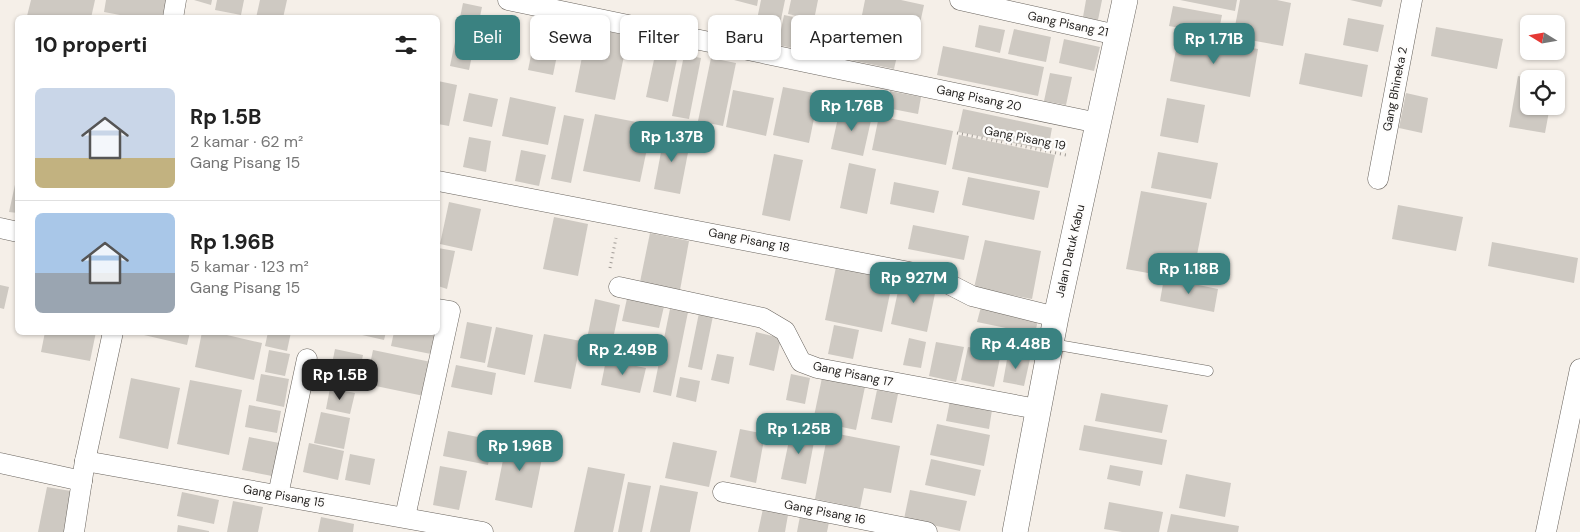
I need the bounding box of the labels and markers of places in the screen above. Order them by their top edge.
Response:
pin: Rp 1.71B [1162,22,1266,65]
pin: Rp 1.76B [800,90,904,132]
pin: Rp 1.37B [620,120,724,163]
pin: Rp 1.18B [1137,252,1241,295]
pin: Rp 927M [868,262,960,304]
pin: Rp 4.48B [964,328,1068,370]
pin: Rp 2.49B [571,334,675,376]
pin: Rp 1.5B [294,358,386,401]
pin: Rp 1.25B [747,412,851,455]
pin: Rp 1.96B [468,430,572,472]

